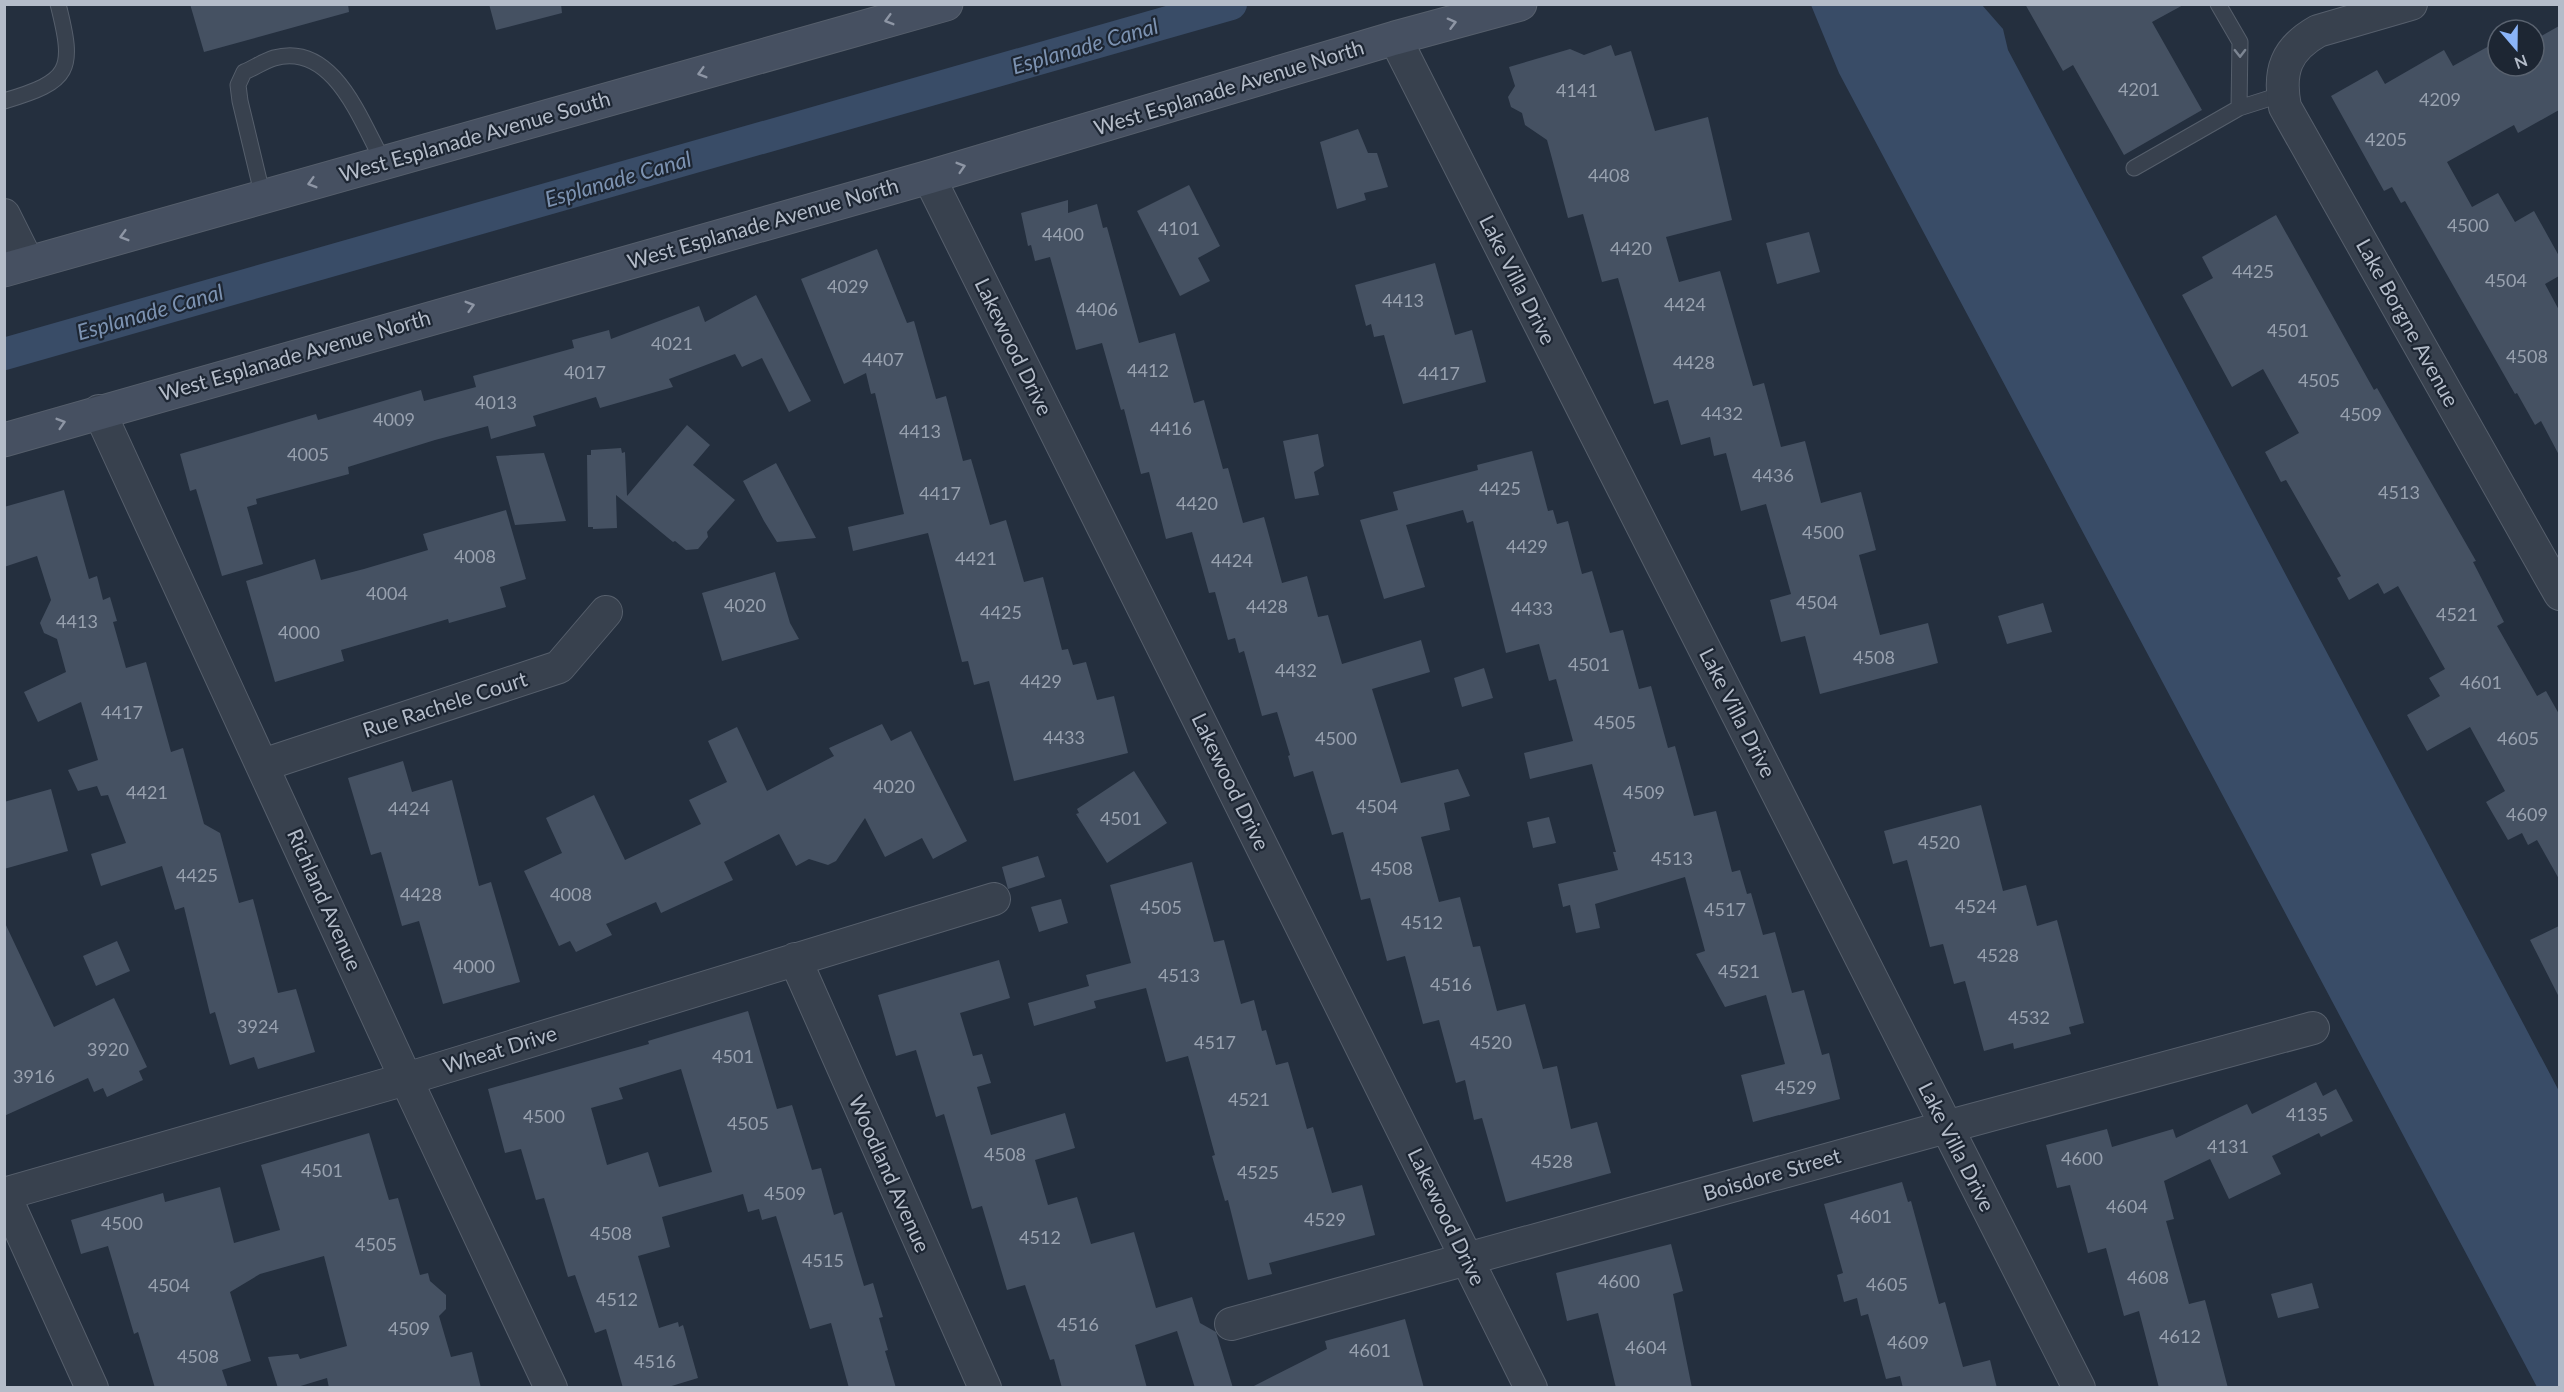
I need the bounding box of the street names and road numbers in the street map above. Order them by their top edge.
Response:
street label: West Esplanade Avenue North [1091,34,1367,140]
street label: West Esplanade Avenue South [336,85,613,186]
street label: West Esplanade Avenue North [624,172,901,273]
street label: Lake Villa Drive [1475,210,1562,348]
street label: Lake Borgne Avenue [2352,234,2465,411]
street label: Lakewood Drive [970,274,1058,419]
street label: West Esplanade Avenue North [156,304,433,405]
street label: Lake Villa Drive [1695,643,1782,781]
street label: Rue Rachele Court [359,665,530,742]
street label: Lakewood Drive [1187,709,1275,854]
street label: Richland Avenue [283,824,368,974]
street label: Wheat Drive [440,1019,560,1078]
street label: Lake Villa Drive [1914,1077,2001,1215]
street label: Woodland Avenue [845,1091,936,1256]
street label: Boisdore Street [1700,1142,1844,1205]
street label: Lakewood Drive [1403,1144,1491,1289]

